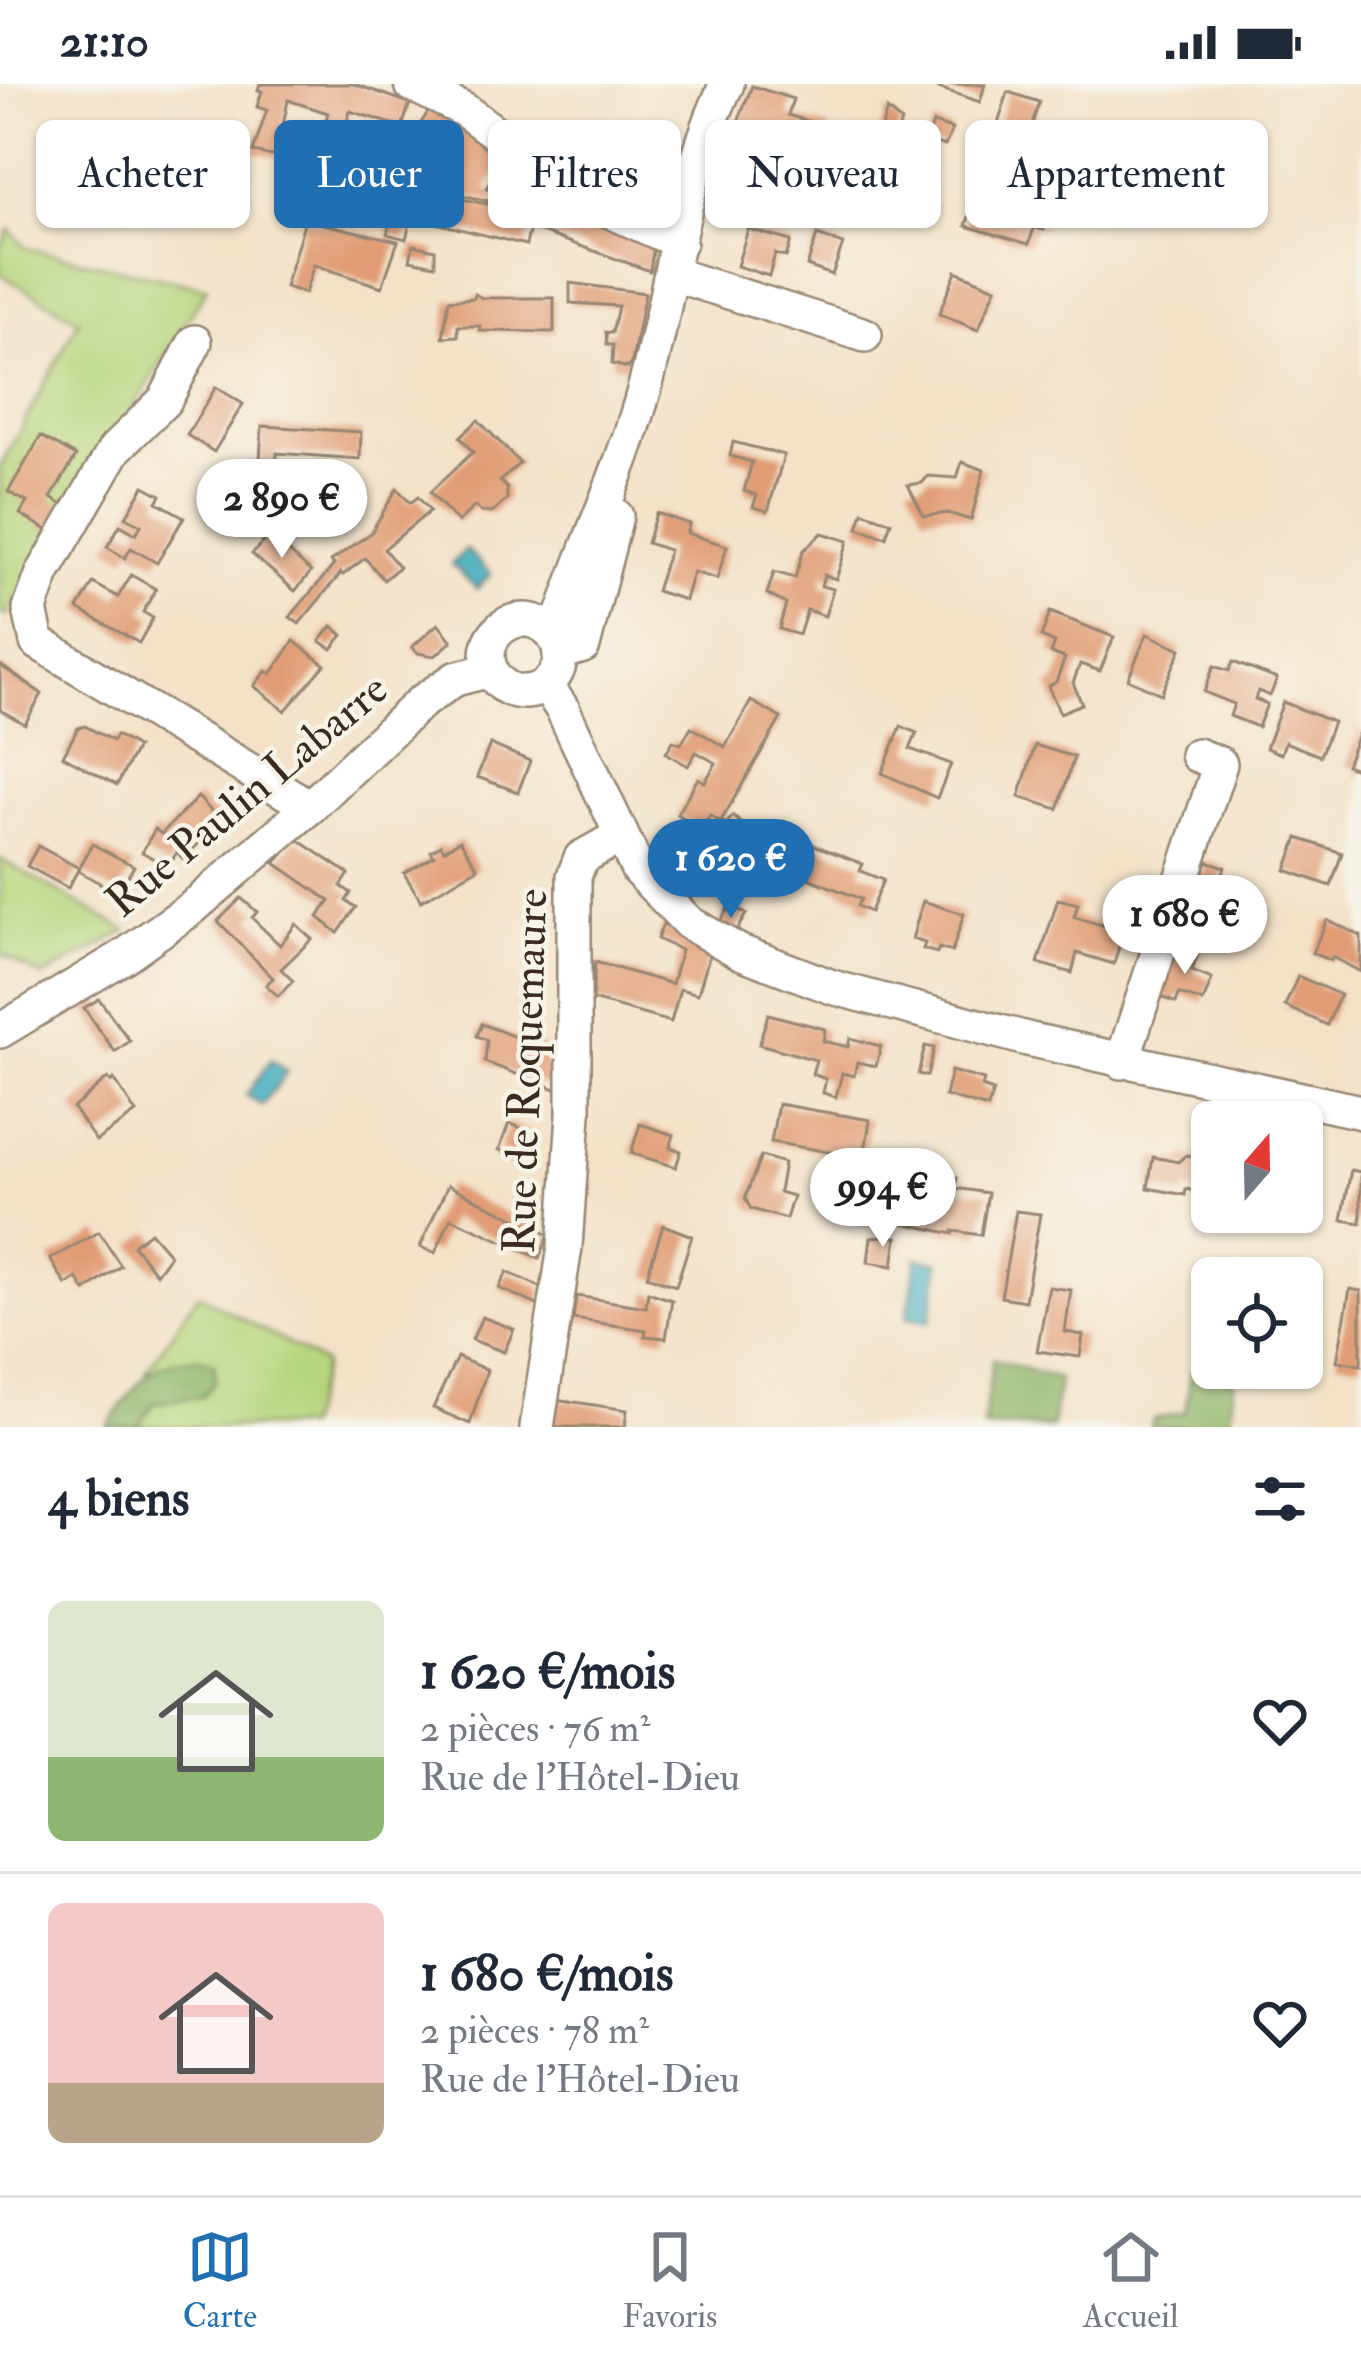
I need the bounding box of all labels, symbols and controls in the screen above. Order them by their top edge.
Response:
text: 21:10 [60,14,149,70]
chip: Acheter [36,120,250,228]
chip: Louer [274,120,464,228]
chip: Filtres [488,120,681,228]
chip: Nouveau [705,120,941,228]
chip: Appartement [965,120,1268,228]
pin: 2 890 € [171,459,393,561]
text: 2 890 € [223,473,341,522]
street label: Rue Paulin Labarre [95,661,400,930]
pin: 1 620 € [620,819,842,921]
text: 1 620 € [675,833,787,882]
pin: 1 680 € [1074,875,1296,977]
street label: Rue de Roquemaure [492,888,560,1254]
text: 1 680 € [1129,889,1241,938]
north arrow [1191,1101,1323,1233]
map controls [1191,1101,1323,1389]
pin: 994 € [799,1148,967,1250]
text: 994 € [837,1162,929,1211]
button: locate [1191,1257,1323,1389]
icon: filters [1247,1466,1313,1532]
text: 4 biens [48,1467,190,1531]
text: 1 620 €/mois [420,1640,675,1704]
icon: home [144,1649,288,1793]
icon: heart [1247,1688,1313,1754]
text: 2 pièces · 76 m² [420,1704,651,1753]
text: Rue de l'Hôtel-Dieu [420,1753,740,1802]
text: 1 680 €/mois [420,1942,673,2006]
icon: home [144,1951,288,2095]
icon: heart [1247,1990,1313,2056]
text: 2 pièces · 78 m² [420,2006,649,2055]
text: Rue de l'Hôtel-Dieu [420,2055,740,2104]
tab: Carte [183,2224,257,2337]
tab: Favoris [622,2224,717,2337]
tab: Accueil [1083,2224,1178,2337]

